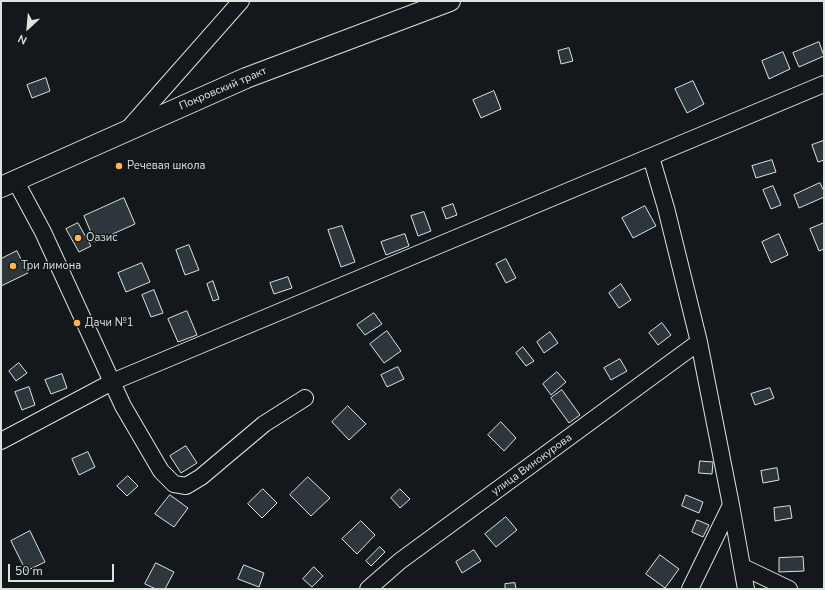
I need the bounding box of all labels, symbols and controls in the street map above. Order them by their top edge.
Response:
north arrow [8,8,48,48]
text: N [16,31,30,48]
street label: Покровский тракт [177,65,269,113]
place label: Речевая школа [127,159,205,173]
marker: Речевая школа [114,161,124,171]
place label: Оазис [86,231,117,245]
marker: Оазис [73,233,83,243]
place label: Три лимона [21,259,81,273]
marker: Три лимона [8,261,18,271]
place label: Дачи №1 [85,316,133,330]
marker: Дачи №1 [72,318,82,328]
street label: улица Винокурова [489,431,575,499]
scale bar [10,556,116,582]
text: 50 m [15,563,43,579]

